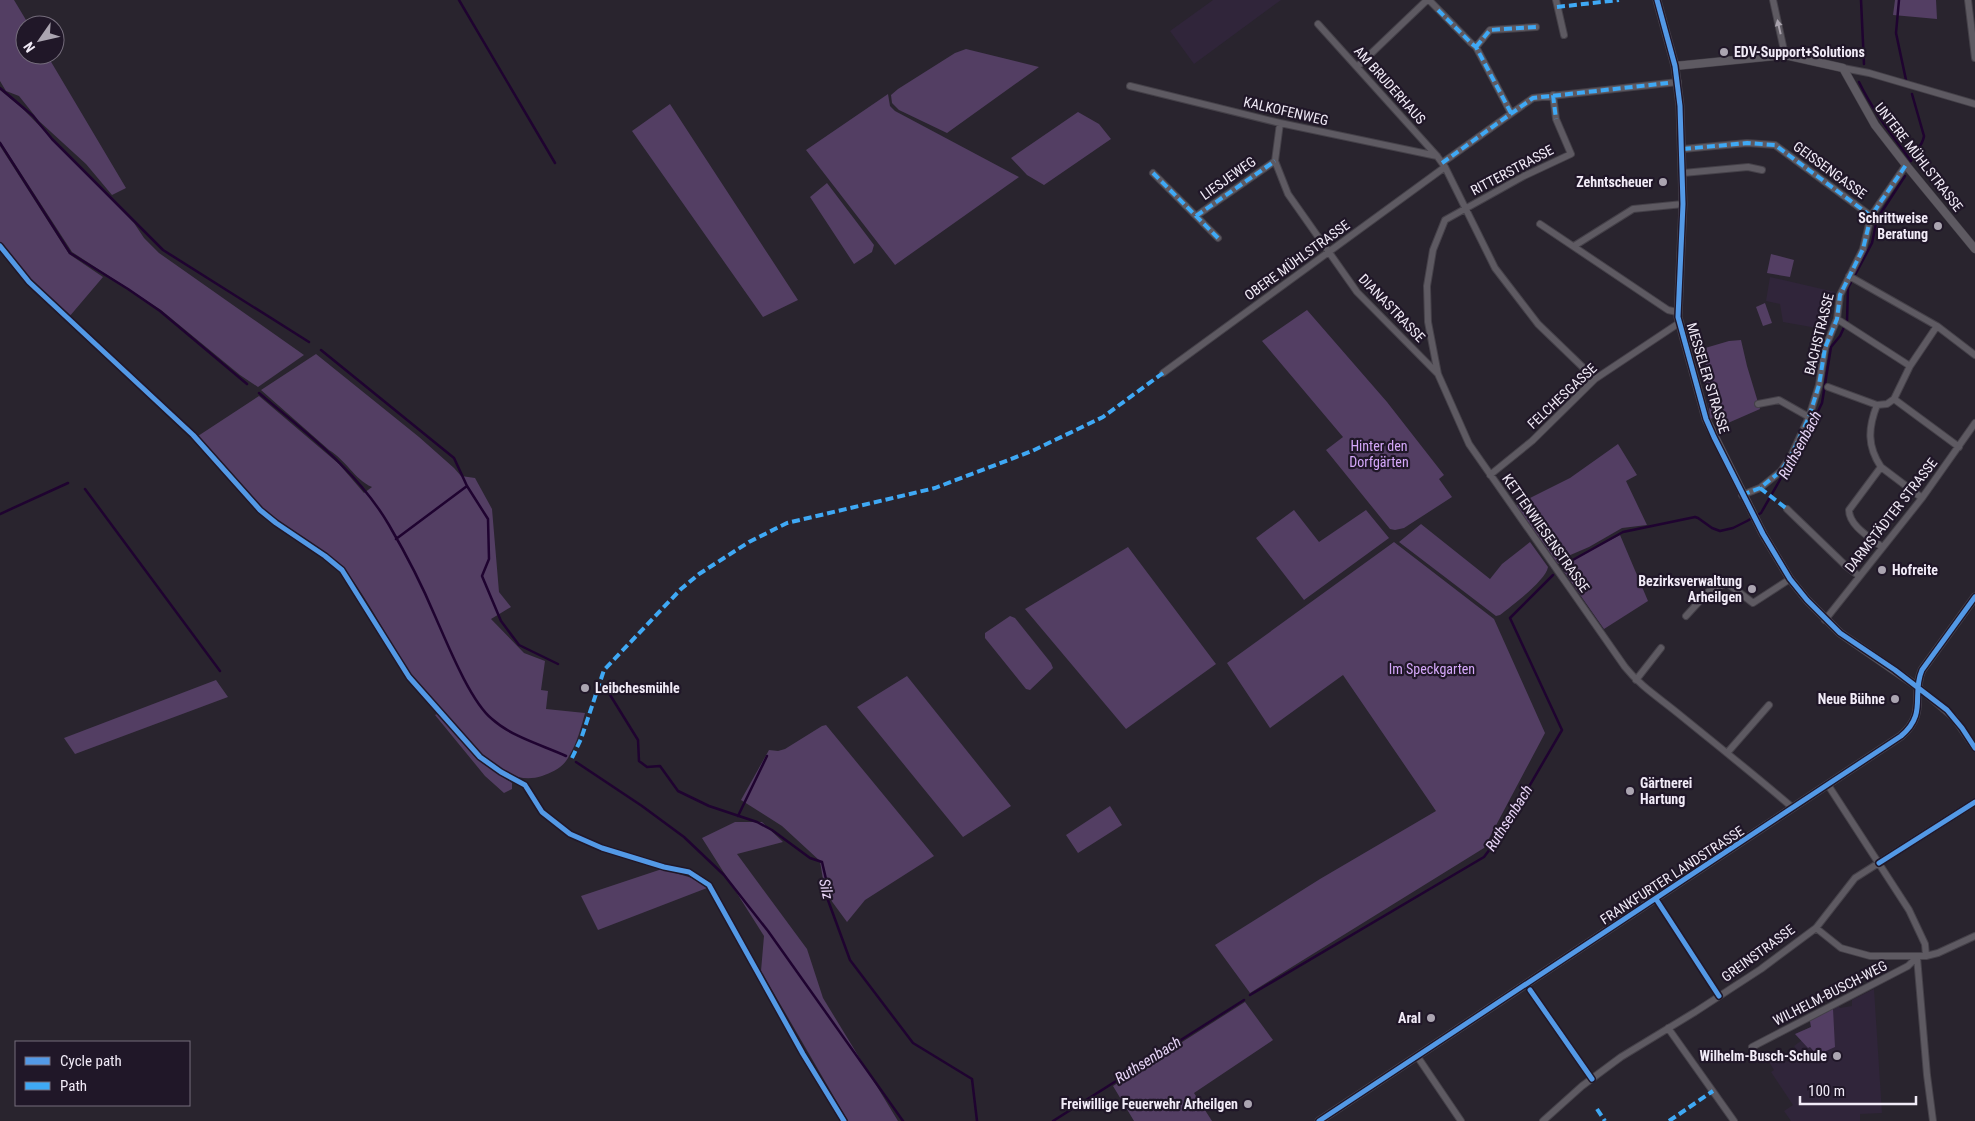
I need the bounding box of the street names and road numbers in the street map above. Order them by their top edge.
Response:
street label: AM BRUDERHAUS [1351,43,1429,127]
street label: KALKOFENWEG [1242,93,1330,129]
street label: UNTERE MÜHLSTRASSE [1872,99,1966,215]
street label: GEISSENGASSE [1790,138,1870,202]
street label: RITTERSTRASSE [1468,141,1556,199]
street label: LIESJEWEG [1197,153,1259,203]
street label: OBERE MÜHLSTRASSE [1241,216,1353,303]
street label: DIANASTRASSE [1356,271,1428,345]
street label: BACHSTRASSE [1801,291,1837,377]
street label: MESSELER STRASSE [1684,321,1732,435]
street label: FELCHESGASSE [1524,360,1600,432]
street label: DARMSTÄDTER STRASSE [1842,455,1940,575]
street label: KETTENWIESENSTRASSE [1499,471,1593,595]
street label: FRANKFURTER LANDSTRASSE [1597,823,1747,927]
street label: GREINSTRASSE [1718,921,1798,985]
street label: WILHELM-BUSCH-WEG [1770,957,1890,1029]

